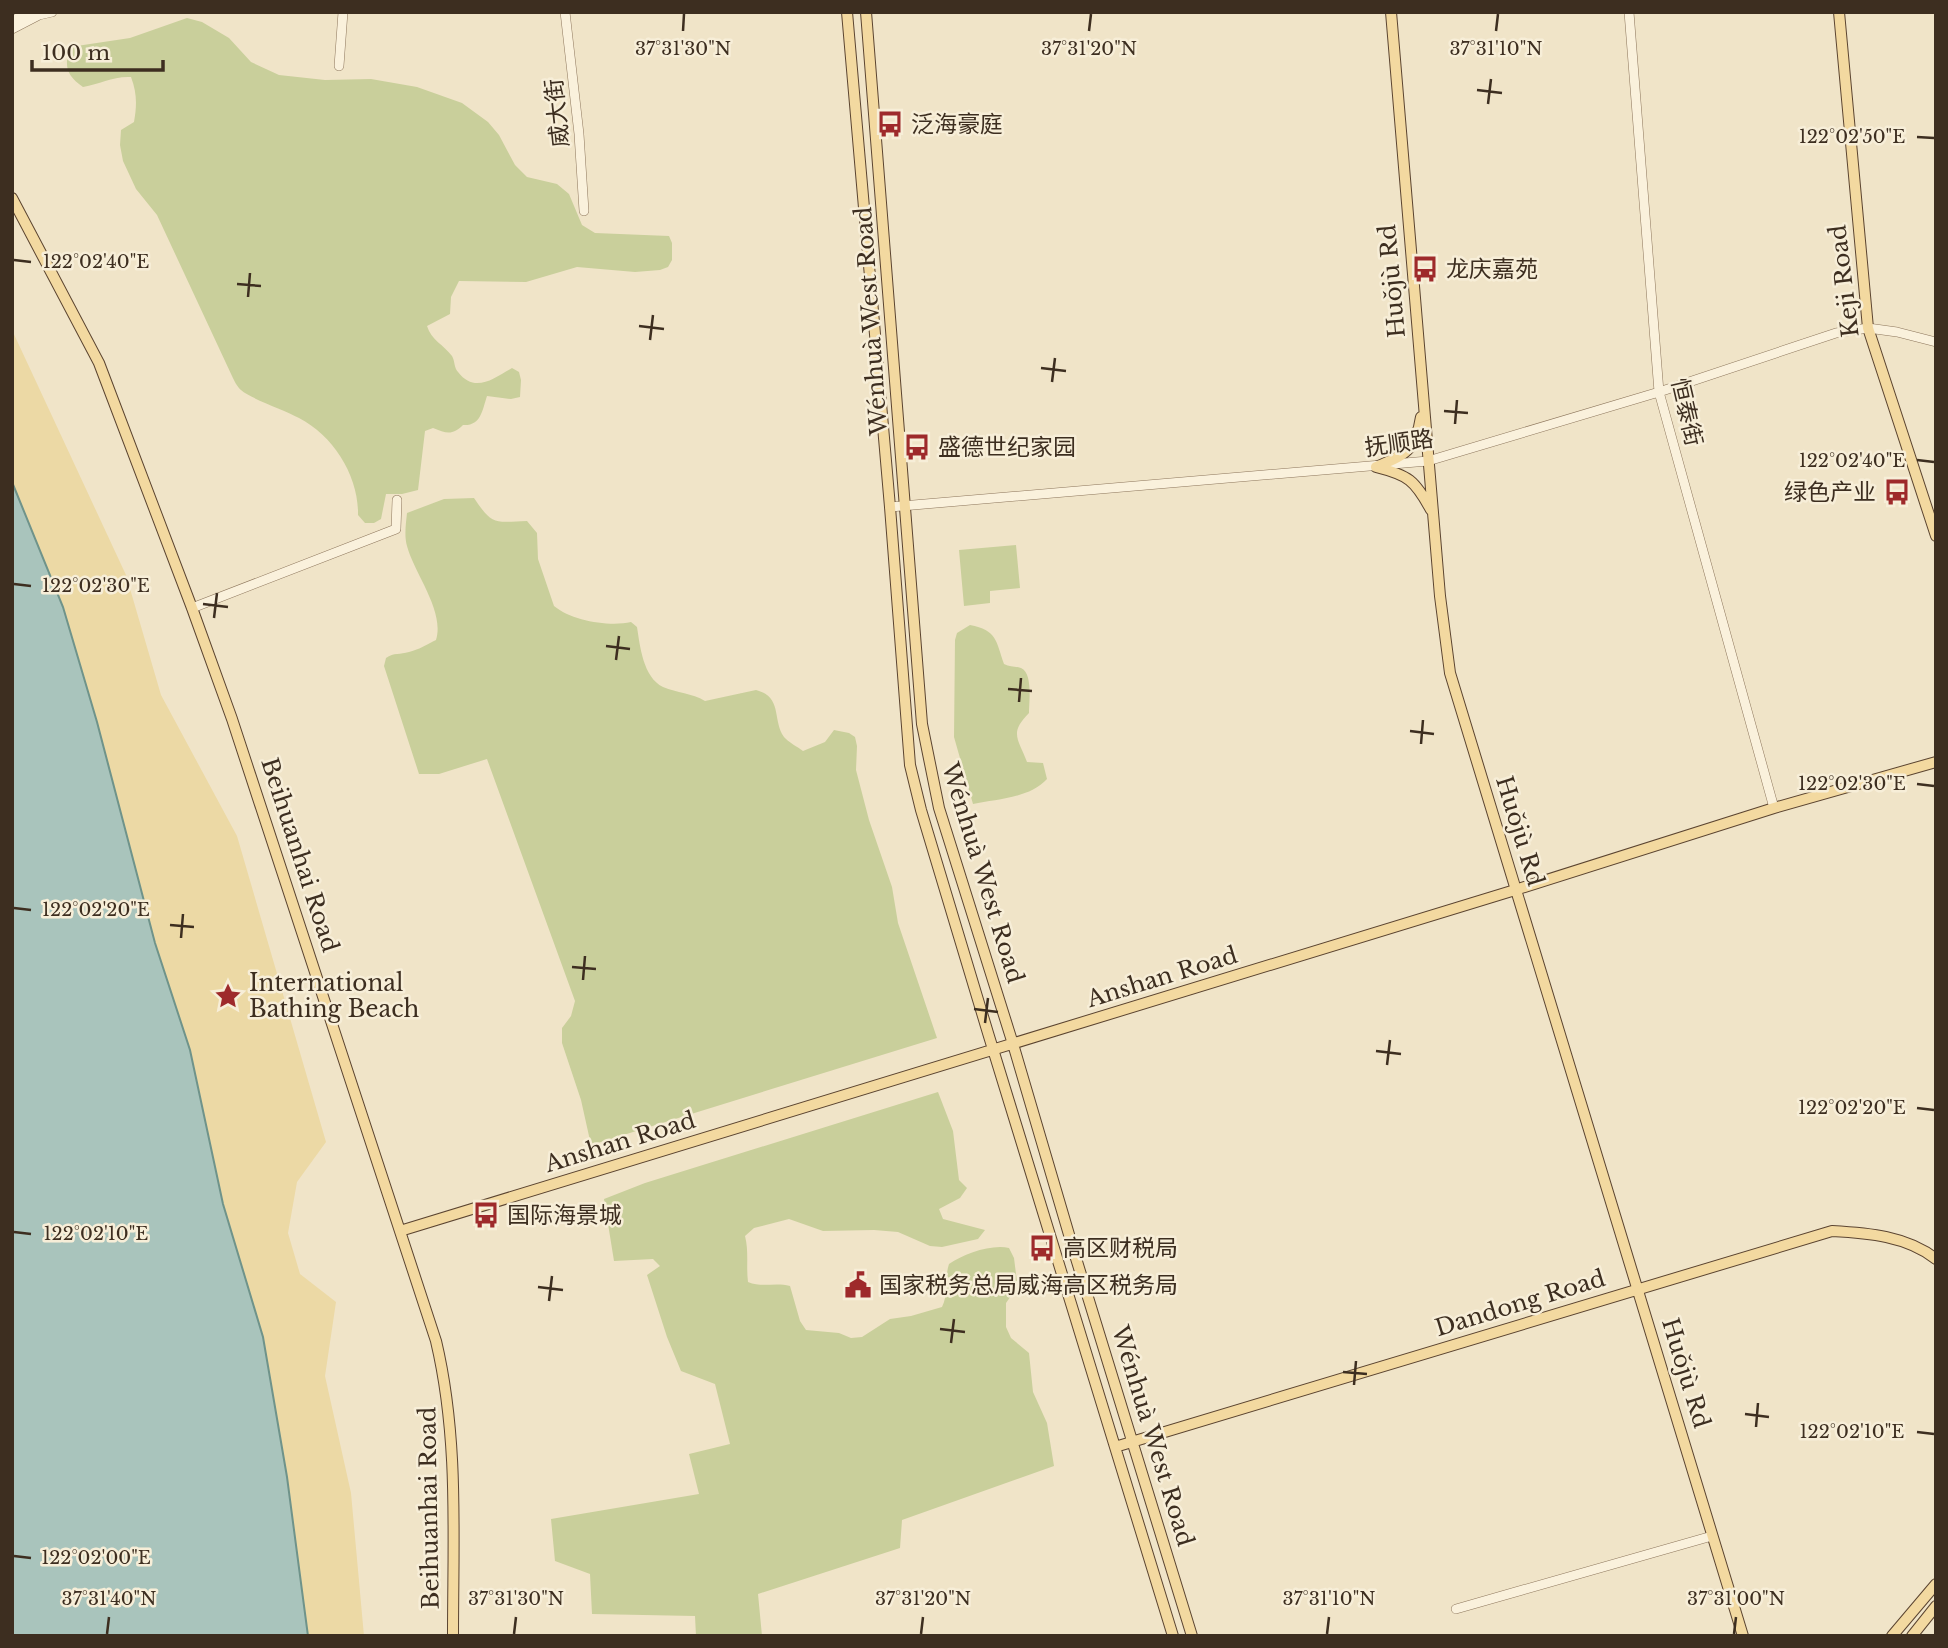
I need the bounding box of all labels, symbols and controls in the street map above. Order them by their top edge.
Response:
scale bar [32,28,163,72]
text: 37°31'30"N [635,38,731,60]
text: 37°31'20"N [1041,38,1137,60]
text: 37°31'10"N [1449,38,1543,60]
text: 100 m [42,40,110,66]
street label: 威大街 [539,77,575,149]
bus stop icon: 泛海豪庭 [875,109,905,139]
place label: 泛海豪庭 [911,110,1003,138]
text: 122°02'50"E [1799,126,1905,148]
street label: Wénhuà West Road [849,206,893,437]
street label: Huǒjù Rd [1373,223,1411,339]
street label: Keji Road [1823,223,1865,339]
text: 122°02'40"E [43,251,149,273]
bus stop icon: 龙庆嘉苑 [1410,254,1440,284]
place label: 龙庆嘉苑 [1446,255,1538,283]
street label: 恒泰街 [1666,375,1708,449]
street label: 抚顺路 [1363,424,1435,462]
bus stop icon: 盛德世纪家园 [902,432,932,462]
place label: 盛德世纪家园 [938,433,1076,461]
text: 122°02'40"E [1799,450,1905,472]
bus stop icon: 绿色产业 [1882,477,1912,507]
place label: 绿色产业 [1784,478,1876,506]
text: 122°02'30"E [42,575,150,597]
street label: Beihuanhai Road [255,754,345,956]
street label: Wénhuà West Road [936,758,1030,987]
street label: Huǒjù Rd [1490,773,1550,889]
text: 122°02'30"E [1798,773,1906,795]
text: 122°02'20"E [42,899,150,921]
street label: Anshan Road [1082,941,1241,1014]
place label: International Bathing Beach [249,969,420,1023]
place icon: International Bathing Beach [213,981,243,1011]
text: 122°02'20"E [1798,1097,1906,1119]
street label: Anshan Road [540,1106,699,1179]
bus stop icon: 国际海景城 [471,1200,501,1230]
place label: 国际海景城 [507,1201,622,1229]
text: 122°02'10"E [44,1223,148,1245]
bus stop icon: 高区财税局 [1027,1233,1057,1263]
place label: 高区财税局 [1063,1234,1178,1262]
street label: Dandong Road [1432,1264,1608,1342]
public building icon: 国家税务总局威海高区税务局 [843,1270,873,1300]
place label: 国家税务总局威海高区税务局 [879,1271,1178,1299]
street label: Huǒjù Rd [1656,1315,1716,1431]
street label: Wénhuà West Road [1106,1321,1200,1550]
street label: Beihuanhai Road [413,1406,445,1610]
text: 122°02'10"E [1800,1421,1904,1443]
text: 122°02'00"E [41,1547,151,1569]
text: 37°31'40"N [62,1588,156,1610]
text: 37°31'30"N [468,1588,564,1610]
text: 37°31'20"N [875,1588,971,1610]
text: 37°31'10"N [1282,1588,1376,1610]
text: 37°31'00"N [1687,1588,1785,1610]

